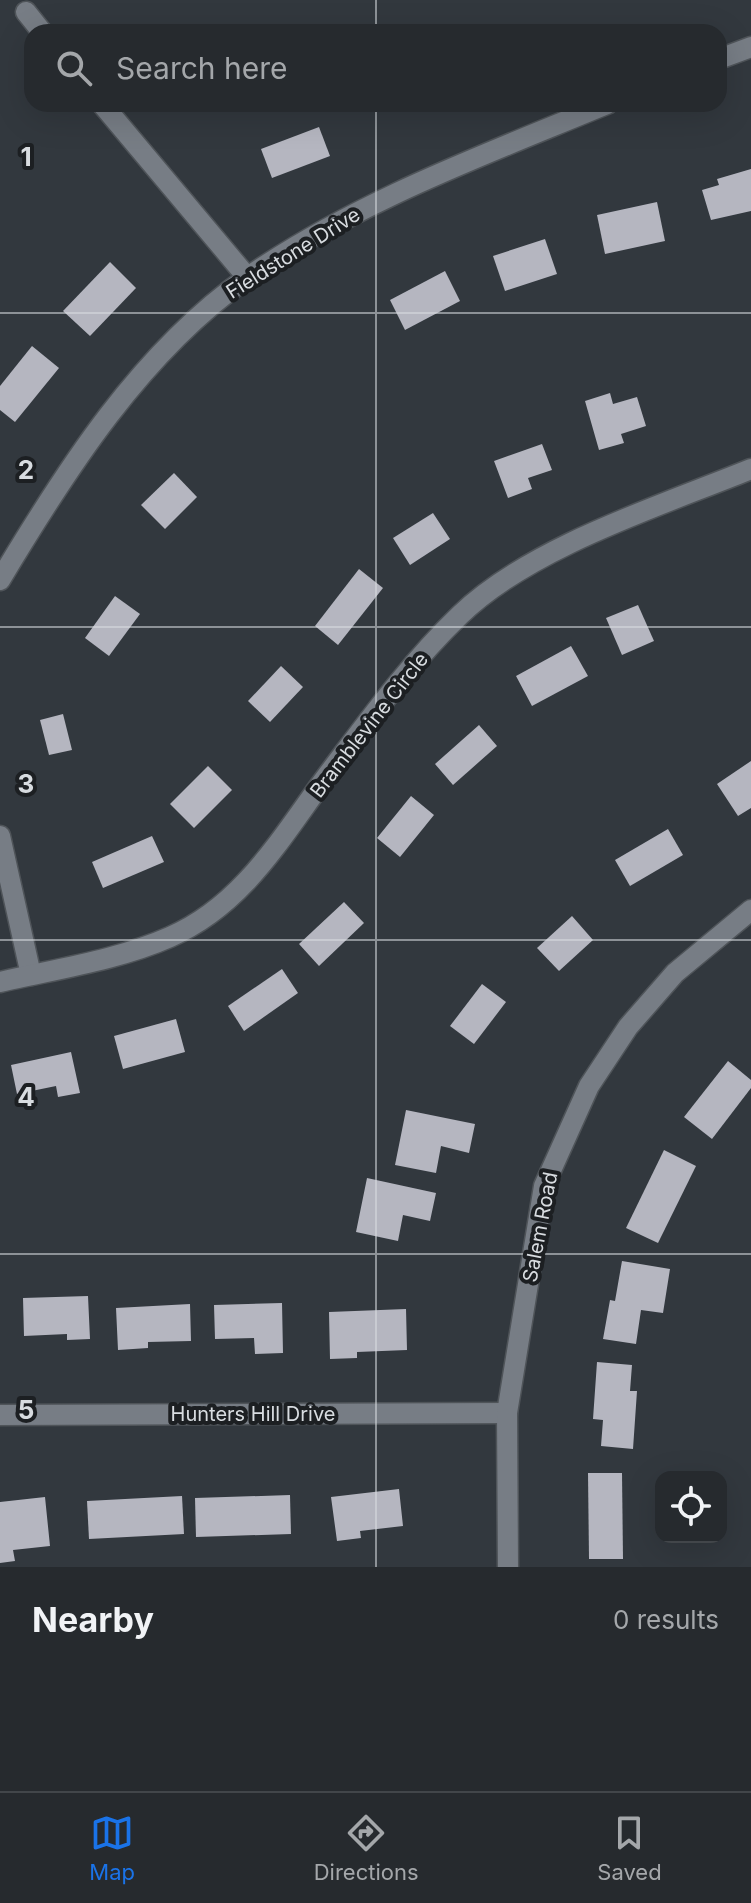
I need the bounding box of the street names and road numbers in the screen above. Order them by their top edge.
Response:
street label: Fieldstone Drive [222,202,364,304]
street label: Bramblevine Circle [305,648,433,802]
street label: Salem Road [518,1170,562,1284]
street label: Hunters Hill Drive [171,1402,335,1426]

